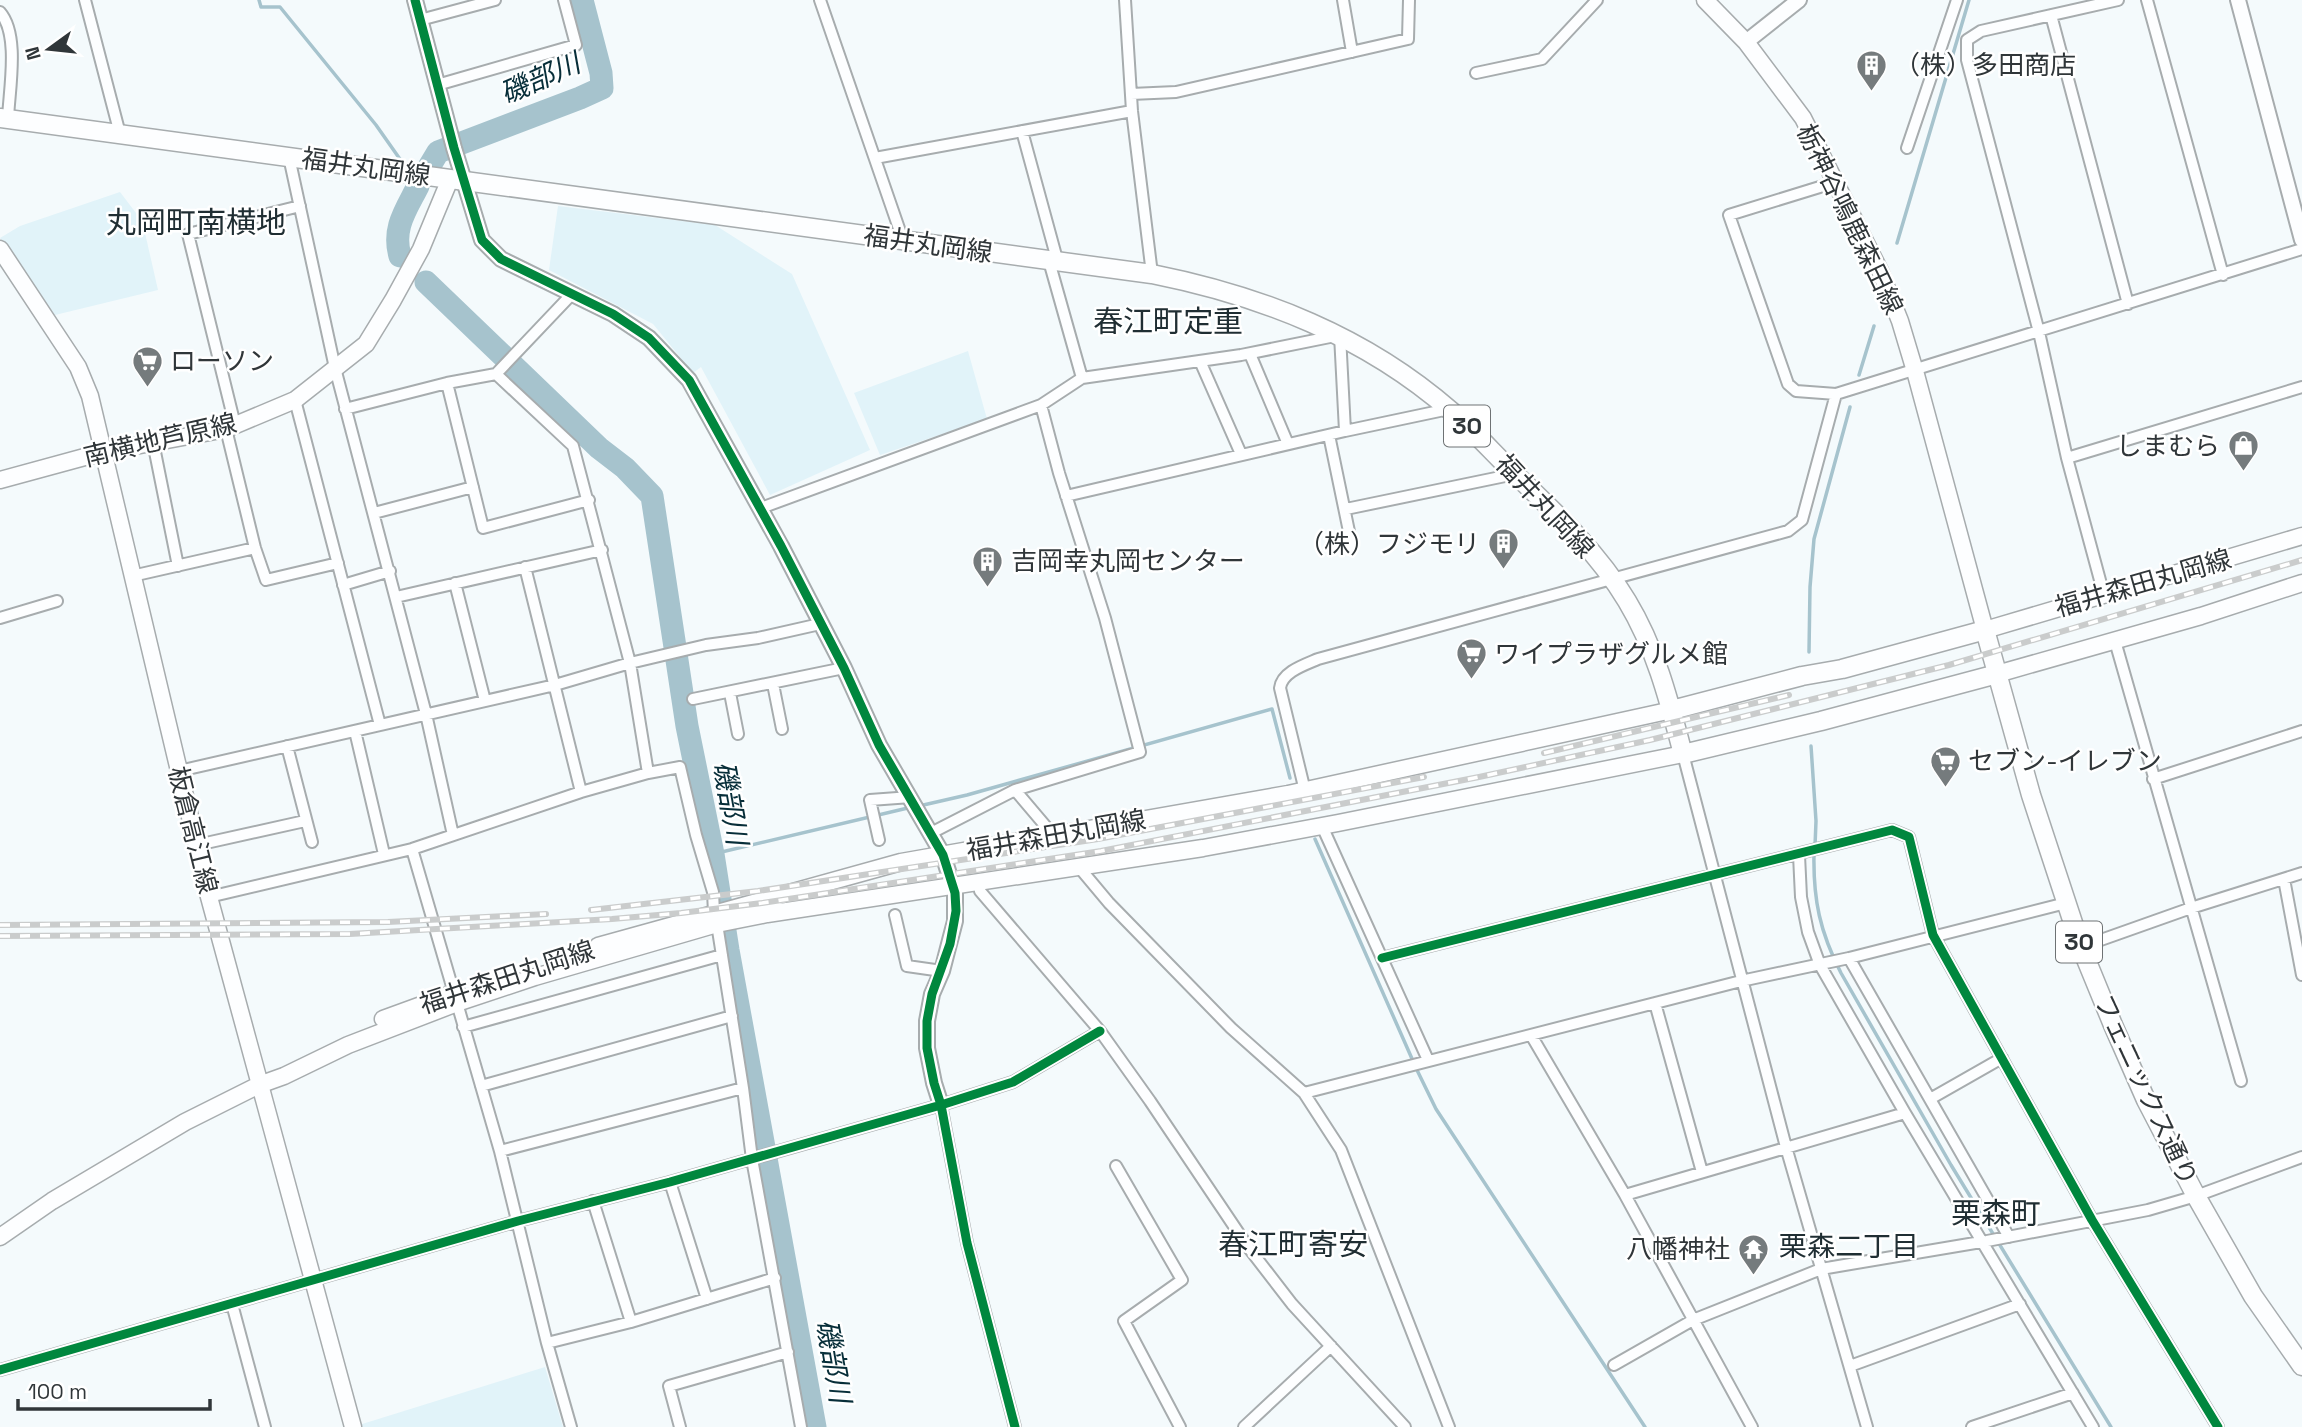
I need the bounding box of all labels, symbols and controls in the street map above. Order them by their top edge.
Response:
north arrow [14,14,84,84]
water label: 磯部川 [494,43,588,112]
text: N [19,44,47,63]
building icon: （株）多田商店 [1854,48,1888,92]
place label: （株）多田商店 [1894,48,2076,82]
street label: 栃神谷鳴鹿森田線 [1789,118,1911,320]
street label: 福井丸岡線 [299,141,433,193]
district label: 丸岡町南横地 [106,203,286,242]
street label: 福井丸岡線 [861,218,995,270]
district label: 春江町定重 [1093,302,1243,341]
supermarket icon: ローソン [130,344,164,388]
place label: ローソン [170,344,274,378]
road number: 30 [1444,405,1490,446]
street label: 南横地芦原線 [80,406,240,474]
place label: しまむら [2116,429,2220,463]
shop icon: しまむら [2226,429,2260,473]
street label: 福井丸岡線 [1488,447,1602,565]
place label: （株）フジモリ [1298,527,1480,561]
building icon: （株）フジモリ [1486,527,1520,571]
street label: 福井森田丸岡線 [2051,542,2235,624]
building icon: 吉岡幸丸岡センター [971,544,1005,588]
place label: 吉岡幸丸岡センター [1011,544,1245,578]
supermarket icon: ワイプラザグルメ館 [1454,637,1488,681]
place label: ワイプラザグルメ館 [1494,637,1728,671]
supermarket icon: セブン-イレブン [1928,744,1962,788]
place label: セブン-イレブン [1968,744,2162,778]
water label: 磯部川 [706,759,757,850]
street label: 板倉高江線 [161,763,225,897]
street label: 福井森田丸岡線 [963,802,1149,868]
road number: 30 [2056,922,2102,962]
street label: 福井森田丸岡線 [415,933,599,1021]
street label: フェニックス通り [2087,989,2205,1191]
district label: 栗森町 [1951,1194,2041,1233]
district label: 春江町寄安 [1218,1225,1368,1264]
district label: 栗森二丁目 [1779,1228,1919,1264]
place label: 八幡神社 [1626,1232,1730,1266]
temple icon: 八幡神社 [1736,1232,1770,1276]
water label: 磯部川 [809,1317,860,1408]
scale bar [18,1368,210,1412]
text: 100 m [28,1378,87,1405]

